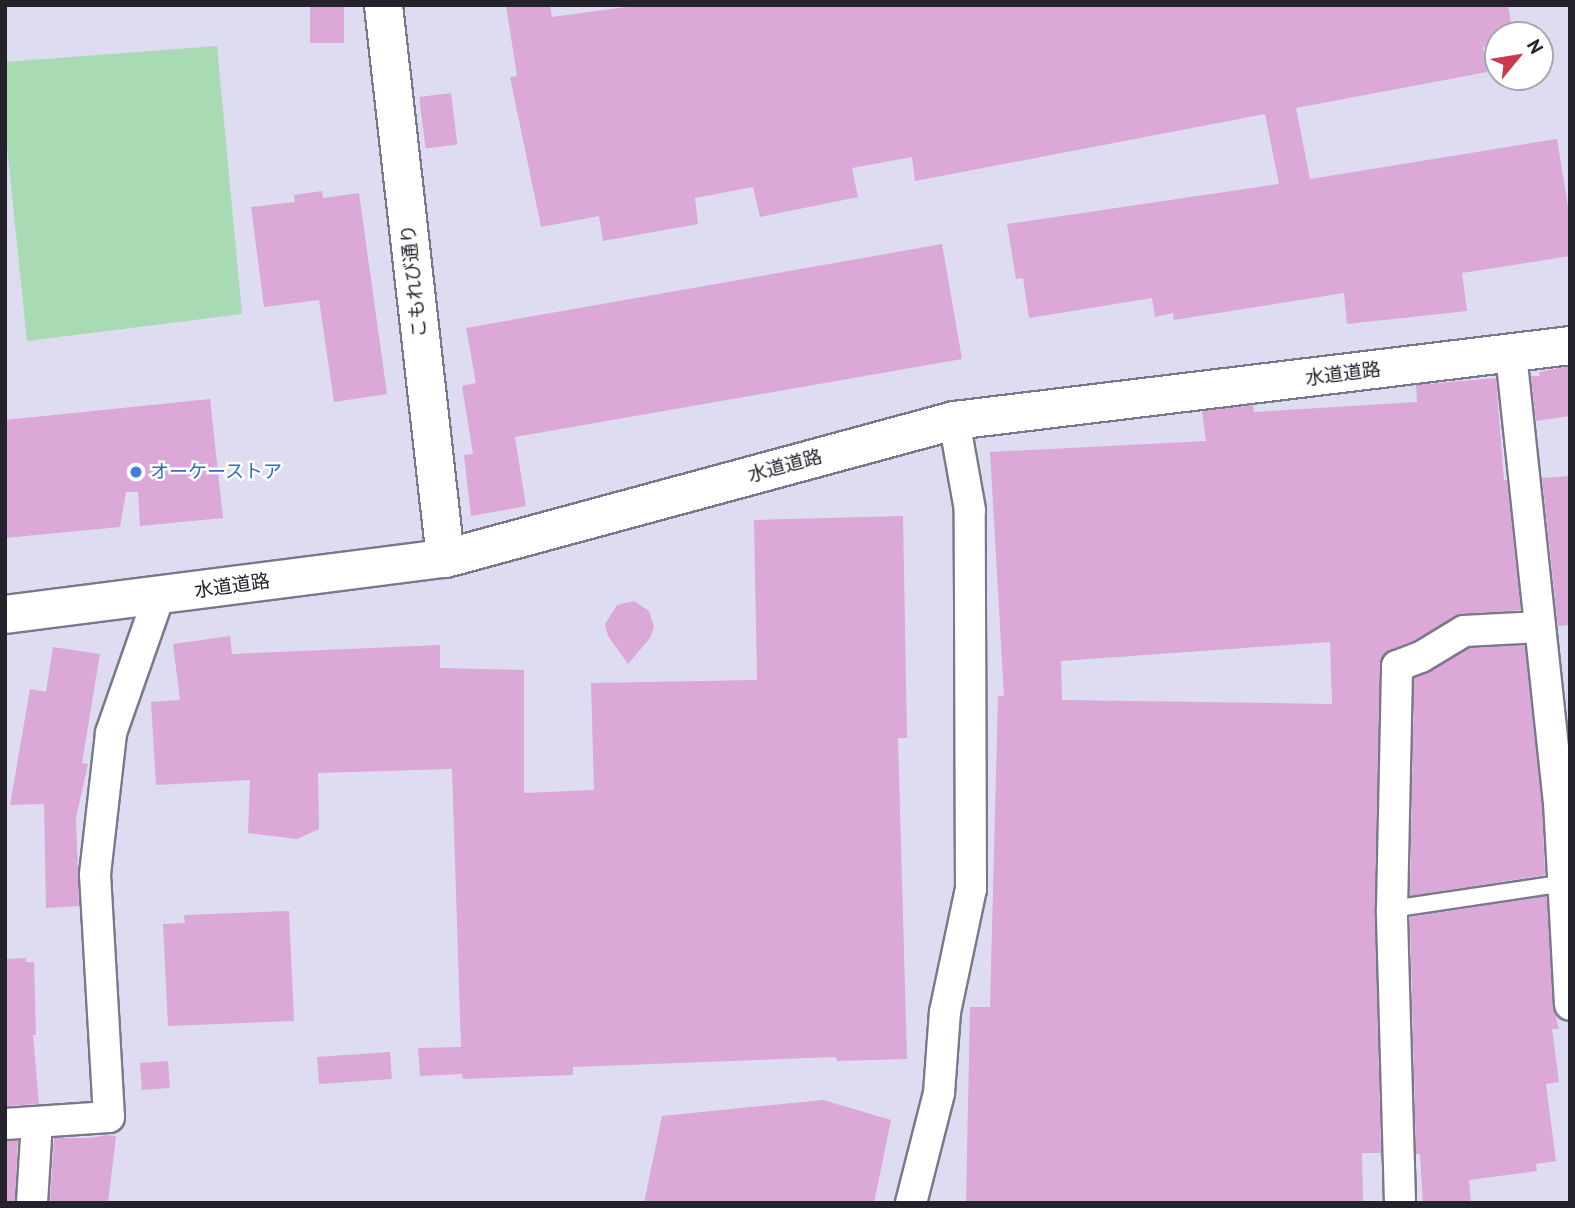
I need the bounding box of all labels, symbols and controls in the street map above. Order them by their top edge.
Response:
north arrow [1484,21,1554,91]
text: N [1522,35,1549,58]
street label: こもれび通り [397,223,431,339]
street label: 水道道路 [1304,358,1382,390]
street label: 水道道路 [745,445,825,487]
place label: オーケーストア [150,461,283,483]
marker: オーケーストア [128,464,144,480]
street label: 水道道路 [193,569,271,603]

